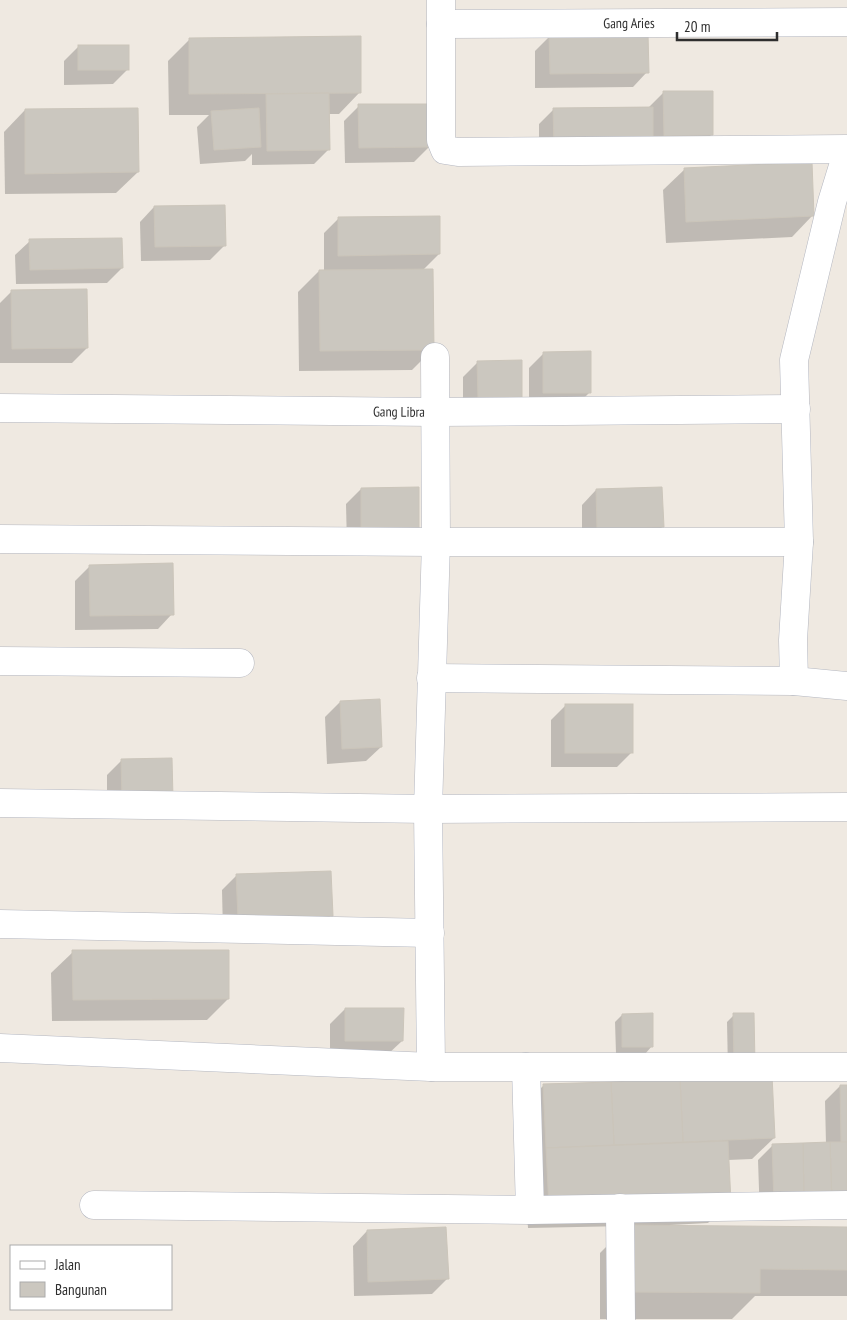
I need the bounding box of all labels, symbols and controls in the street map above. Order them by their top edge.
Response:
scale bar [677,10,777,42]
street label: Gang Aries [603,14,655,32]
text: 20 m [684,17,710,36]
street label: Gang Libra [373,402,425,421]
legend [10,1245,172,1310]
text: Jalan [54,1255,81,1274]
text: Bangunan [55,1280,107,1299]

